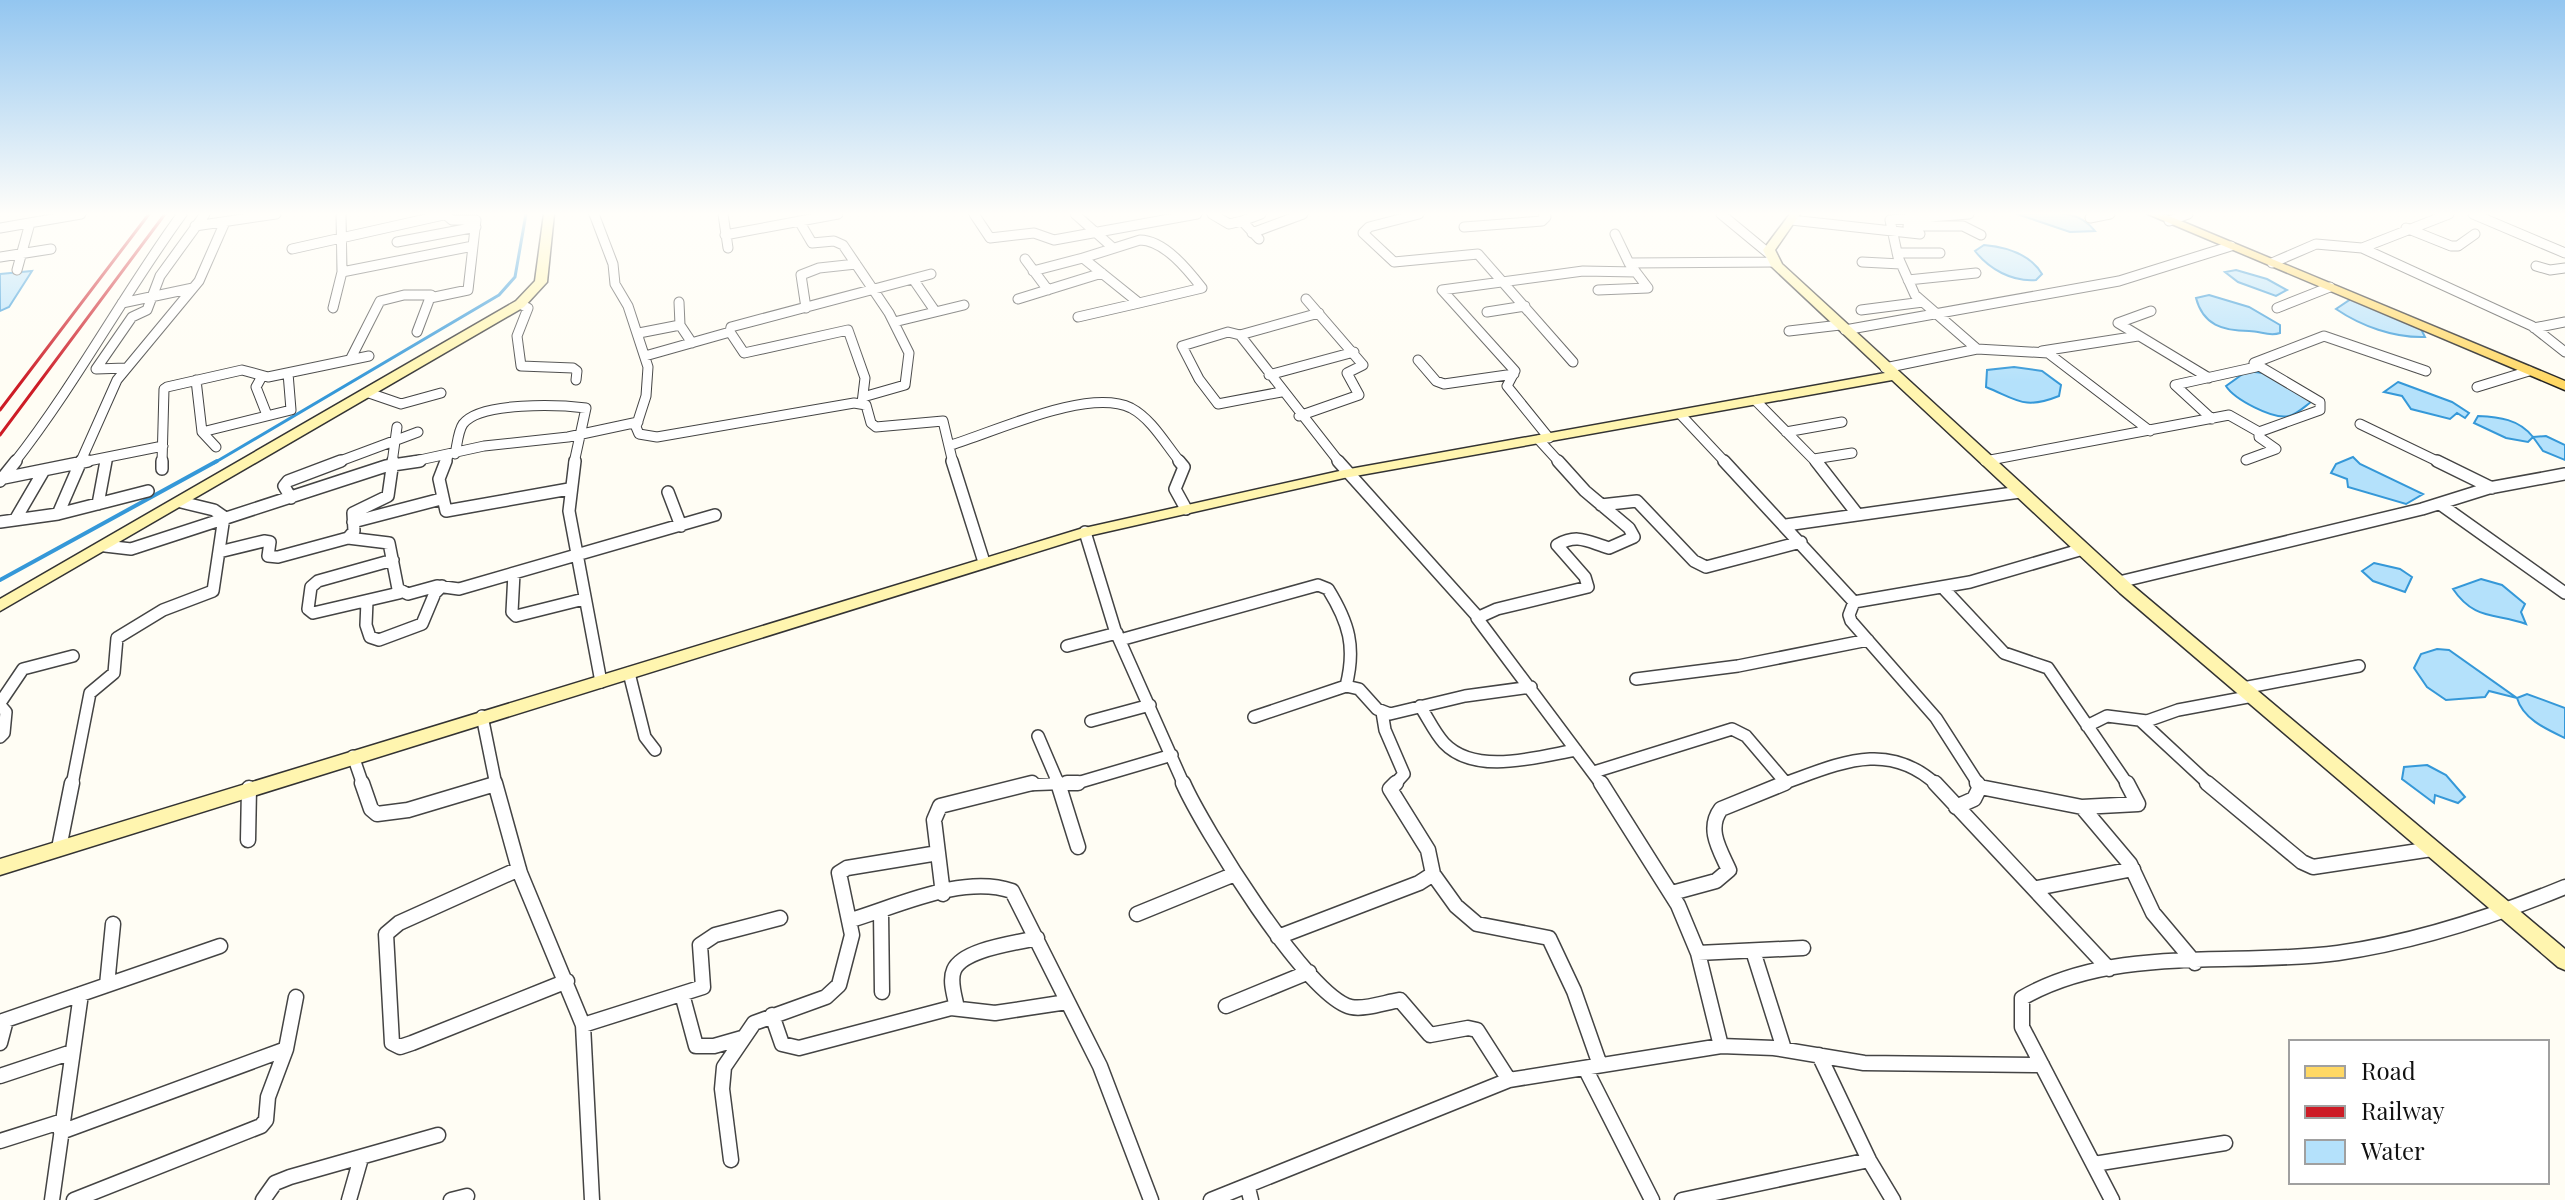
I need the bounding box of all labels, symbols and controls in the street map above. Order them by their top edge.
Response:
legend [2289,1040,2549,1184]
text: Road [2361,1054,2416,1086]
text: Railway [2361,1094,2445,1126]
text: Water [2360,1134,2425,1166]

